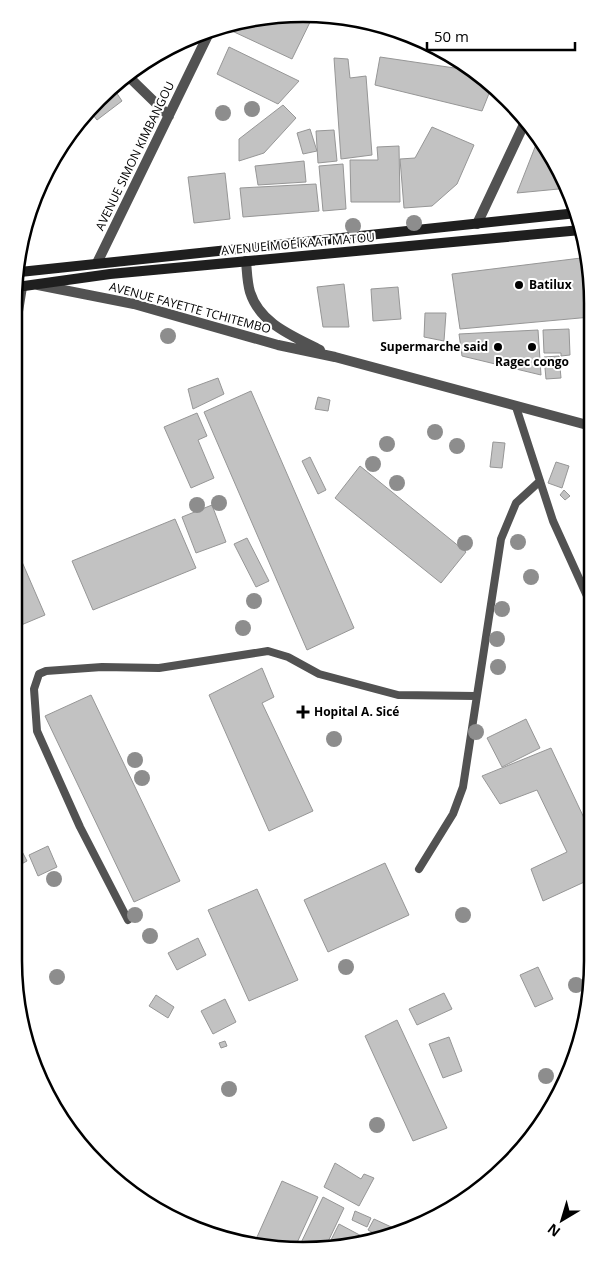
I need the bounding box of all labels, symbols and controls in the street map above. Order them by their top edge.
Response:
scale bar [427,20,574,52]
text: 50 m [434,26,469,46]
street label: AVENUE SIMON KIMBANGOU [91,78,178,233]
street label: AVENUE MOÉ KAAT MATOU [220,228,376,259]
place label: Batilux [529,276,572,293]
street label: AVENUE FAYETTE TCHITEMBO [107,278,273,337]
marker: Batilux [513,279,525,291]
place label: Supermarche said [380,338,488,355]
marker: Supermarche said [492,341,504,353]
marker: Ragec congo [526,341,538,353]
place label: Ragec congo [495,353,569,370]
place label: Hopital A. Sicé [314,703,399,720]
marker: Hopital A. Sicé [296,705,310,719]
north arrow [537,1195,587,1245]
text: N [543,1220,564,1242]

